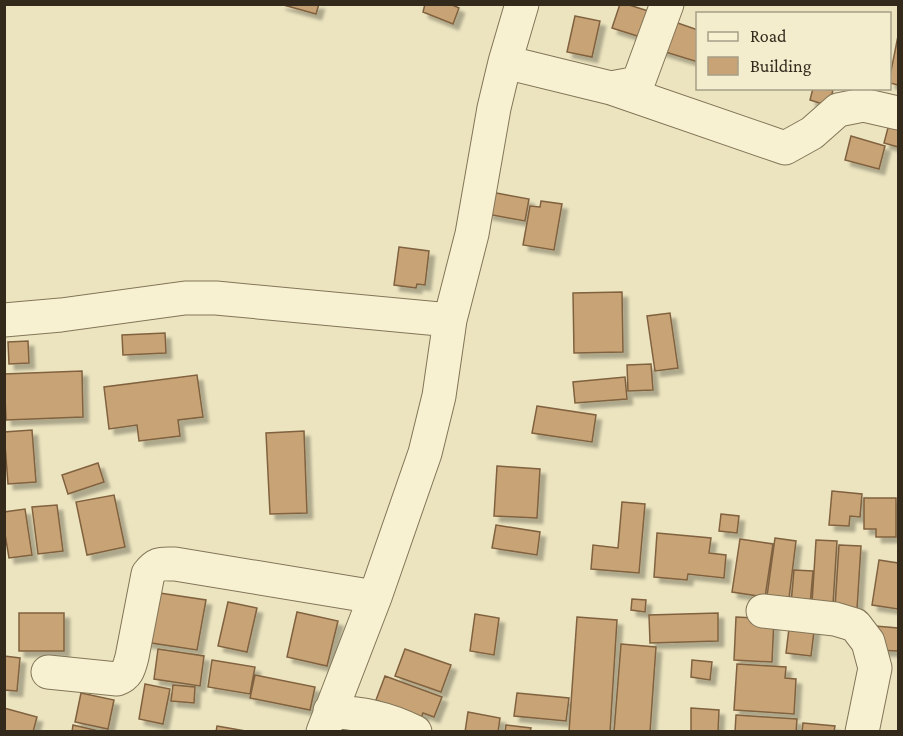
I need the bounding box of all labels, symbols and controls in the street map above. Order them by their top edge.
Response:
legend [696,12,891,90]
text: Road [750,26,787,46]
text: Building [750,56,812,76]

